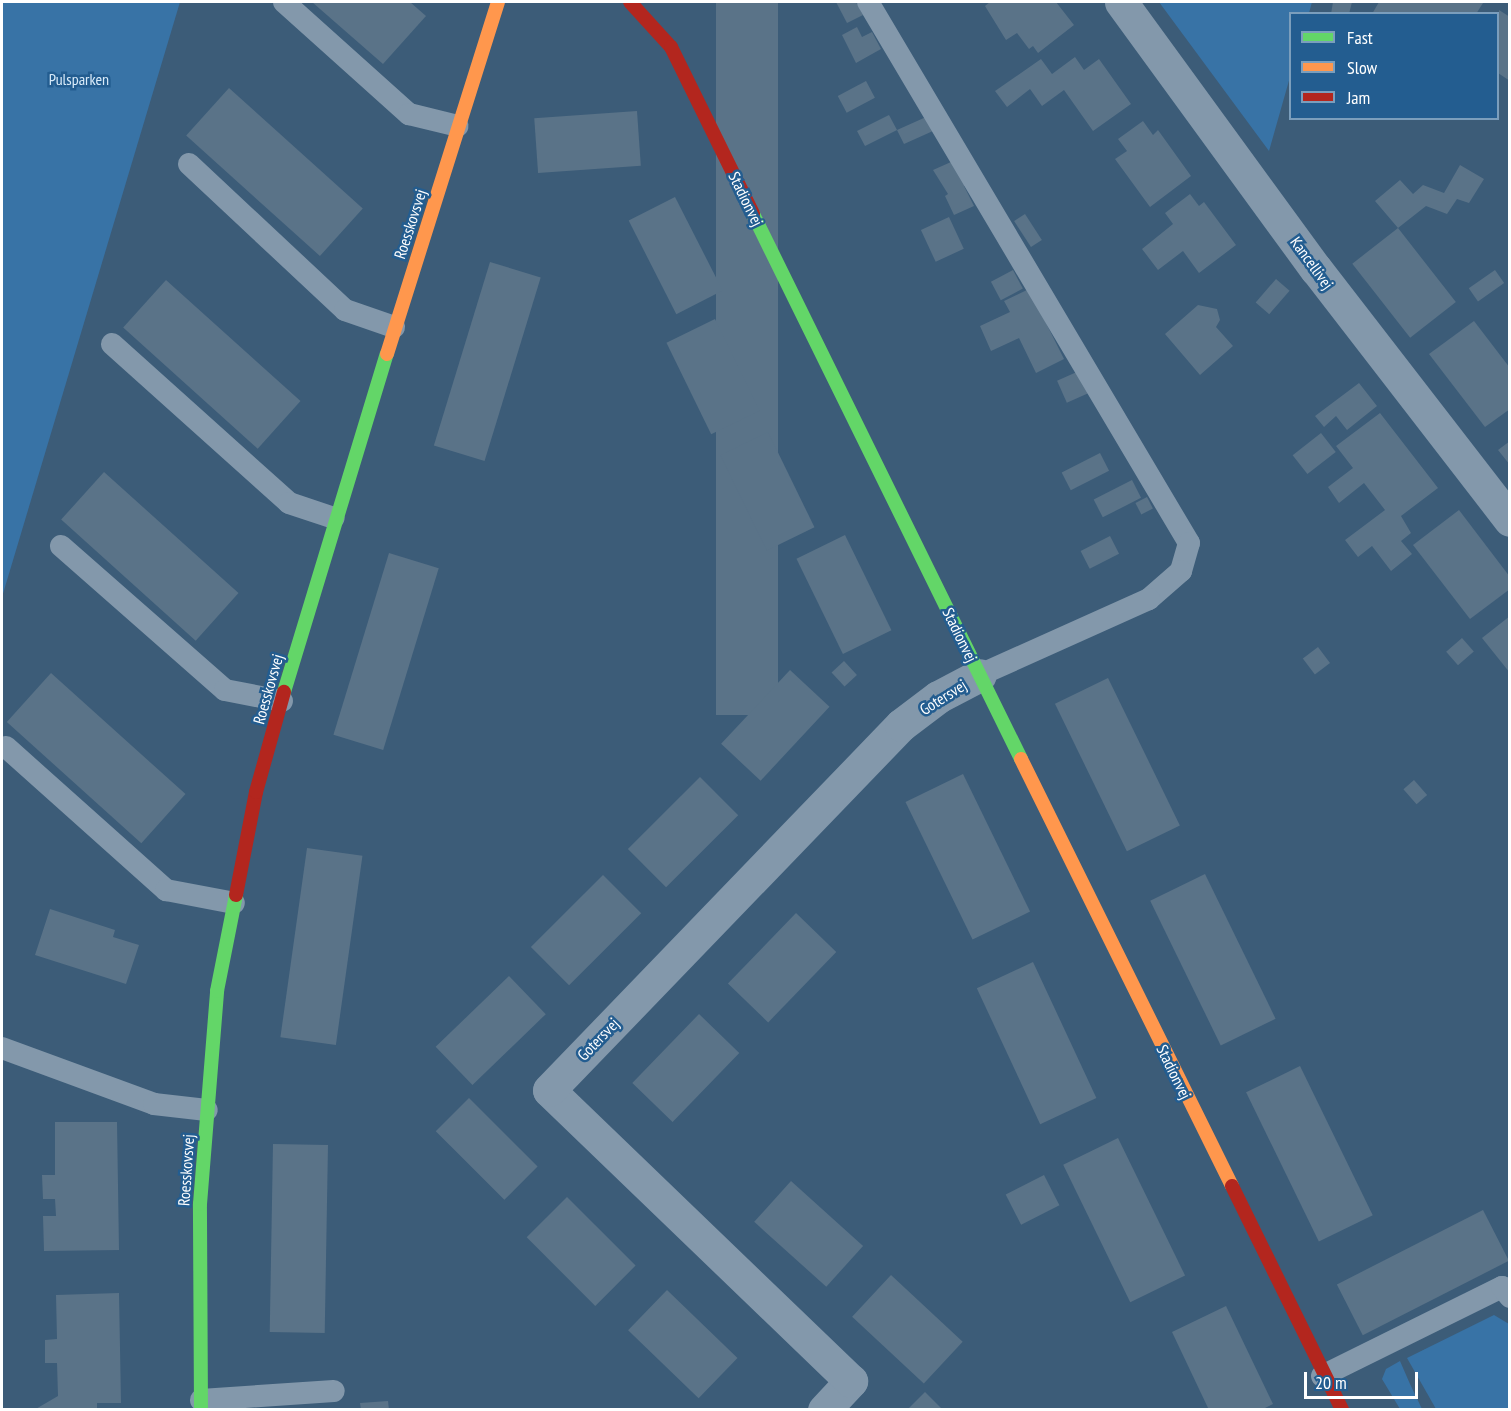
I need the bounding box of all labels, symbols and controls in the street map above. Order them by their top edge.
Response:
legend [1289,12,1499,120]
text: Fast [1347,26,1373,49]
text: Slow [1347,56,1377,79]
park label: Pulsparken [49,69,109,89]
text: Jam [1347,86,1370,109]
street label: Stadionvej [725,169,767,229]
street label: Roesskovsvej [390,187,430,261]
street label: Kancellivej [1287,233,1337,293]
street label: Stadionvej [939,605,981,665]
street label: Roesskovsvej [249,652,287,726]
street label: Gotersvej [916,675,970,719]
street label: Gotersvej [573,1014,623,1064]
street label: Stadionvej [1153,1042,1195,1102]
street label: Roesskovsvej [174,1133,198,1207]
scale bar [1307,1360,1421,1398]
text: 20 m [1315,1371,1347,1394]

